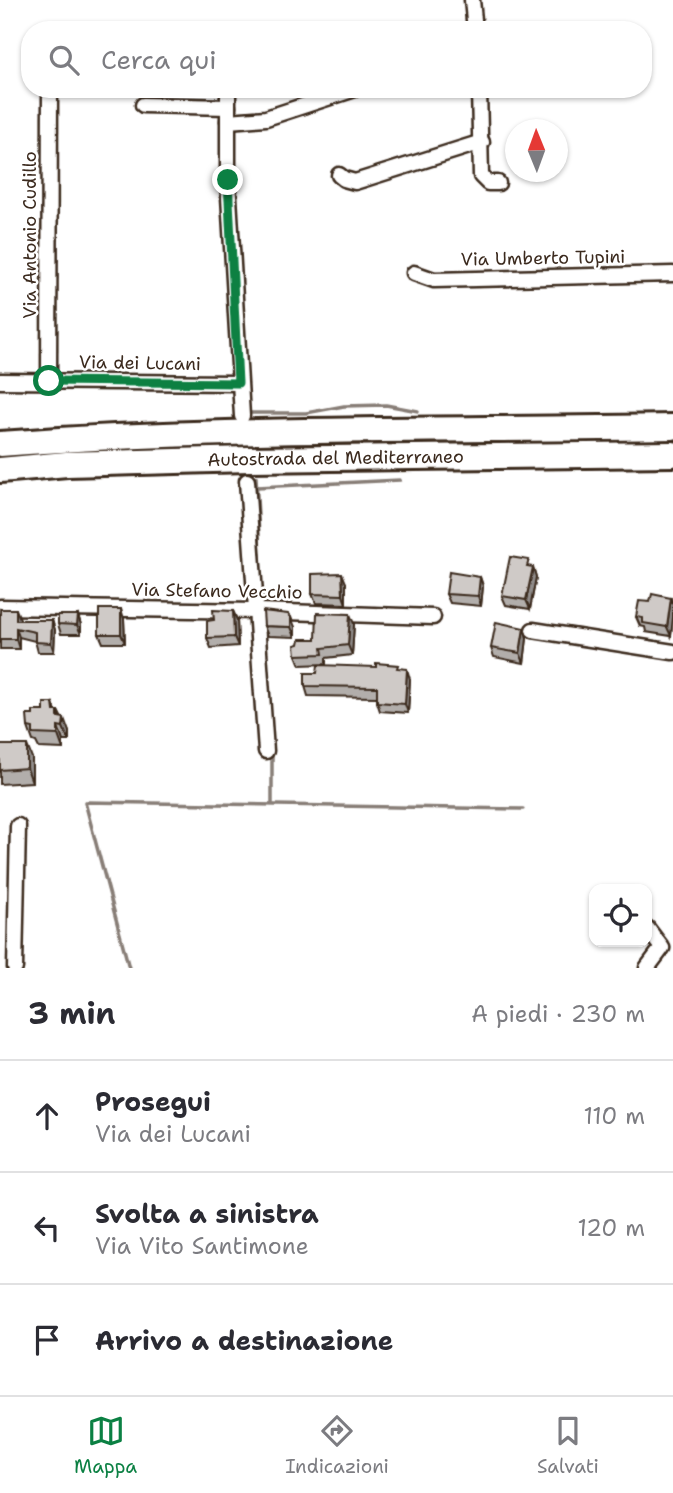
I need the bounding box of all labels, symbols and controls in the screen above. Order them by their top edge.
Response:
search box [21,21,652,98]
icon: search [45,41,83,79]
text: Cerca qui [101,42,217,77]
north arrow [505,119,568,182]
street label: Via Antonio Cudillo [18,151,42,319]
route end [212,164,243,195]
street label: Via Umberto Tupini [460,245,626,271]
street label: Via dei Lucani [79,350,201,376]
route start [33,365,64,396]
street label: Autostrada del Mediterraneo [207,444,464,472]
street label: Via Stefano Vecchio [131,578,303,604]
map controls [589,884,652,947]
button: locate [589,884,652,947]
text: 3 min [28,993,115,1034]
text: A piedi · 230 m [471,999,645,1029]
text: Prosegui [95,1084,211,1119]
icon: ahead [28,1097,66,1135]
text: 110 m [583,1101,645,1131]
text: Via dei Lucani [95,1119,251,1149]
text: Svolta a sinistra [95,1196,319,1231]
icon: left [28,1209,66,1247]
text: 120 m [577,1213,645,1243]
text: Via Vito Santimone [95,1231,309,1261]
icon: arrive [28,1321,66,1359]
text: Arrivo a destinazione [95,1323,393,1358]
tab: Mappa [74,1412,137,1479]
tab: Indicazioni [285,1412,389,1479]
tab: Salvati [537,1412,599,1479]

